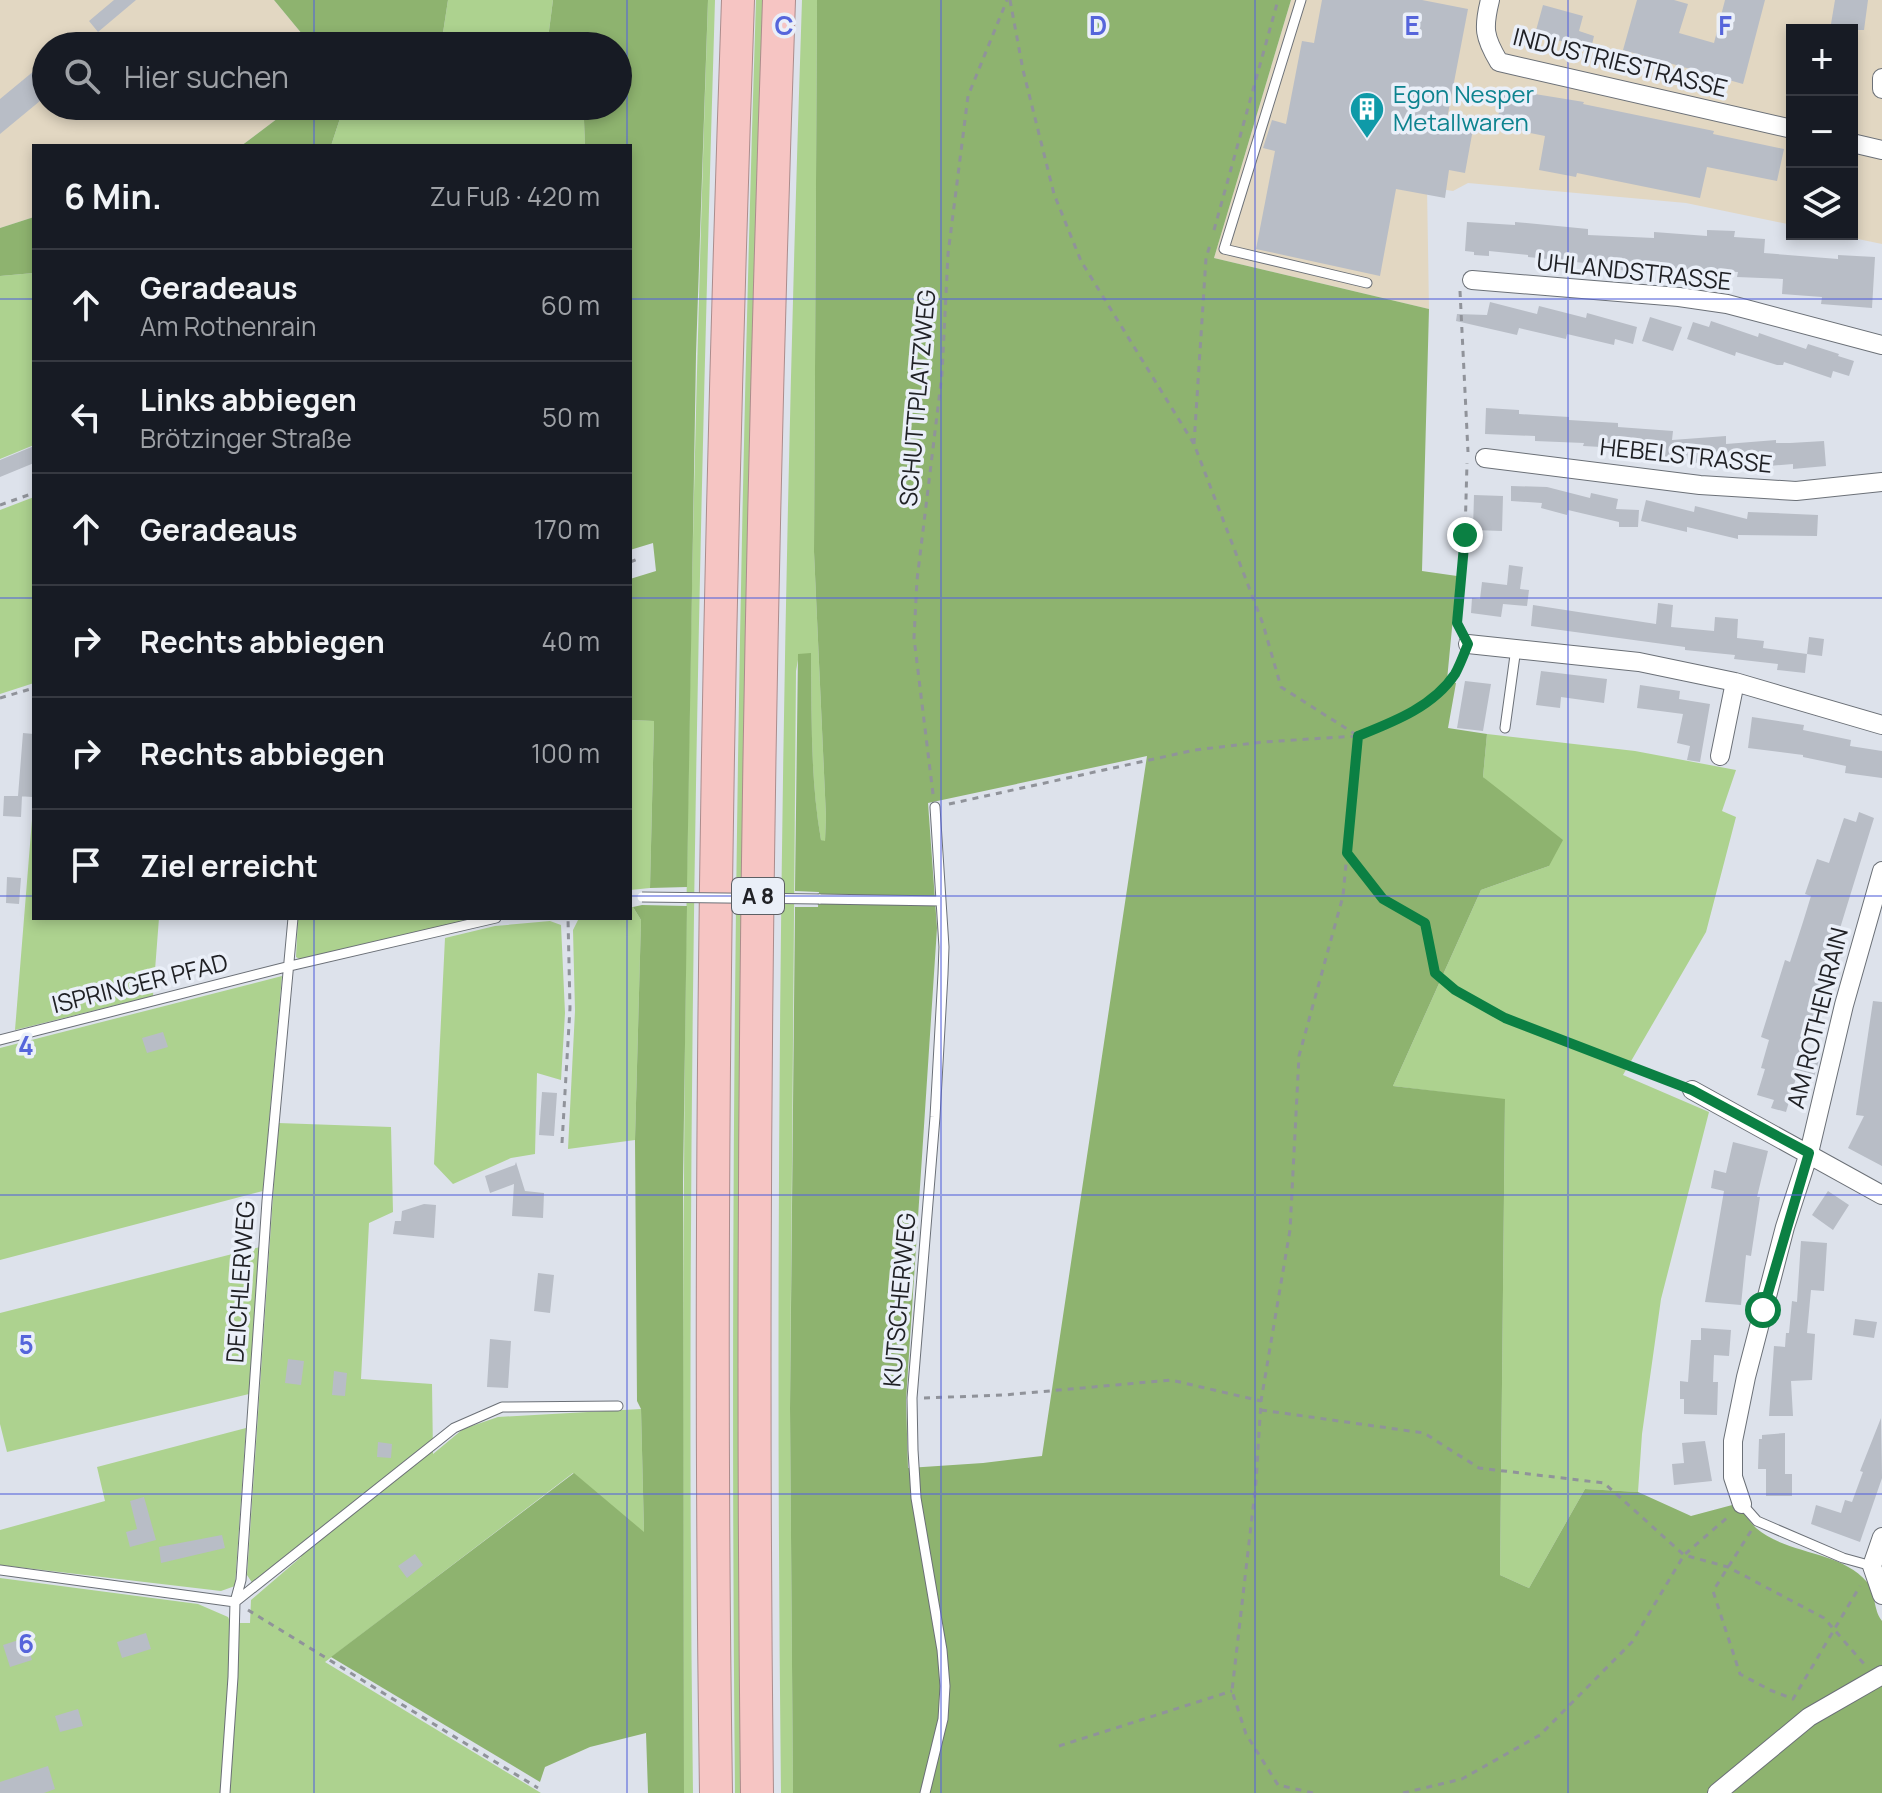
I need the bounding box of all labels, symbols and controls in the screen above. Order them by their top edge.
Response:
text: C [774,7,794,43]
text: D [1089,7,1107,43]
text: E [1404,7,1420,43]
text: F [1718,7,1732,43]
street label: INDUSTRIESTRASSE [1510,19,1731,104]
map controls [1786,24,1858,240]
button: + [1786,24,1858,96]
search box [32,32,632,120]
icon: search [60,54,104,98]
text: Hier suchen [124,56,289,97]
place label: Egon Nesper Metallwaren [1393,77,1534,138]
building icon: Egon Nesper Metallwaren [1348,90,1386,140]
button: − [1786,96,1858,168]
button: layers [1786,168,1858,240]
text: 6 Min. [64,173,162,219]
text: Zu Fuß · 420 m [430,178,600,214]
street label: UHLANDSTRASSE [1535,244,1733,297]
text: Geradeaus [140,267,297,308]
icon: ahead [64,283,108,327]
text: 60 m [541,287,600,323]
street label: SCHUTTPLATZWEG [891,288,942,508]
text: Am Rothenrain [140,308,316,344]
text: Links abbiegen [140,379,357,420]
icon: left [64,395,108,439]
text: 50 m [542,399,600,435]
text: Brötzinger Straße [140,420,352,456]
street label: HEBELSTRASSE [1598,429,1774,480]
icon: ahead [64,507,108,551]
text: Geradeaus [140,509,297,550]
text: 170 m [534,511,600,547]
route end [1447,517,1483,553]
icon: right [64,619,108,663]
text: Rechts abbiegen [140,621,385,662]
text: 40 m [542,623,600,659]
icon: right [64,731,108,775]
text: Rechts abbiegen [140,733,385,774]
text: 100 m [531,735,600,771]
icon: arrive [64,843,108,887]
text: Ziel erreicht [140,845,318,886]
road number: A 8 [732,878,784,914]
street label: AM ROTHENRAIN [1778,924,1855,1112]
street label: ISPRINGER PFAD [48,945,231,1020]
text: 4 [18,1027,34,1063]
street label: DEICHLERWEG [217,1200,262,1364]
street label: KUTSCHERWEG [874,1211,923,1388]
route start [1745,1292,1781,1328]
text: 5 [18,1326,34,1362]
text: 6 [18,1625,34,1661]

